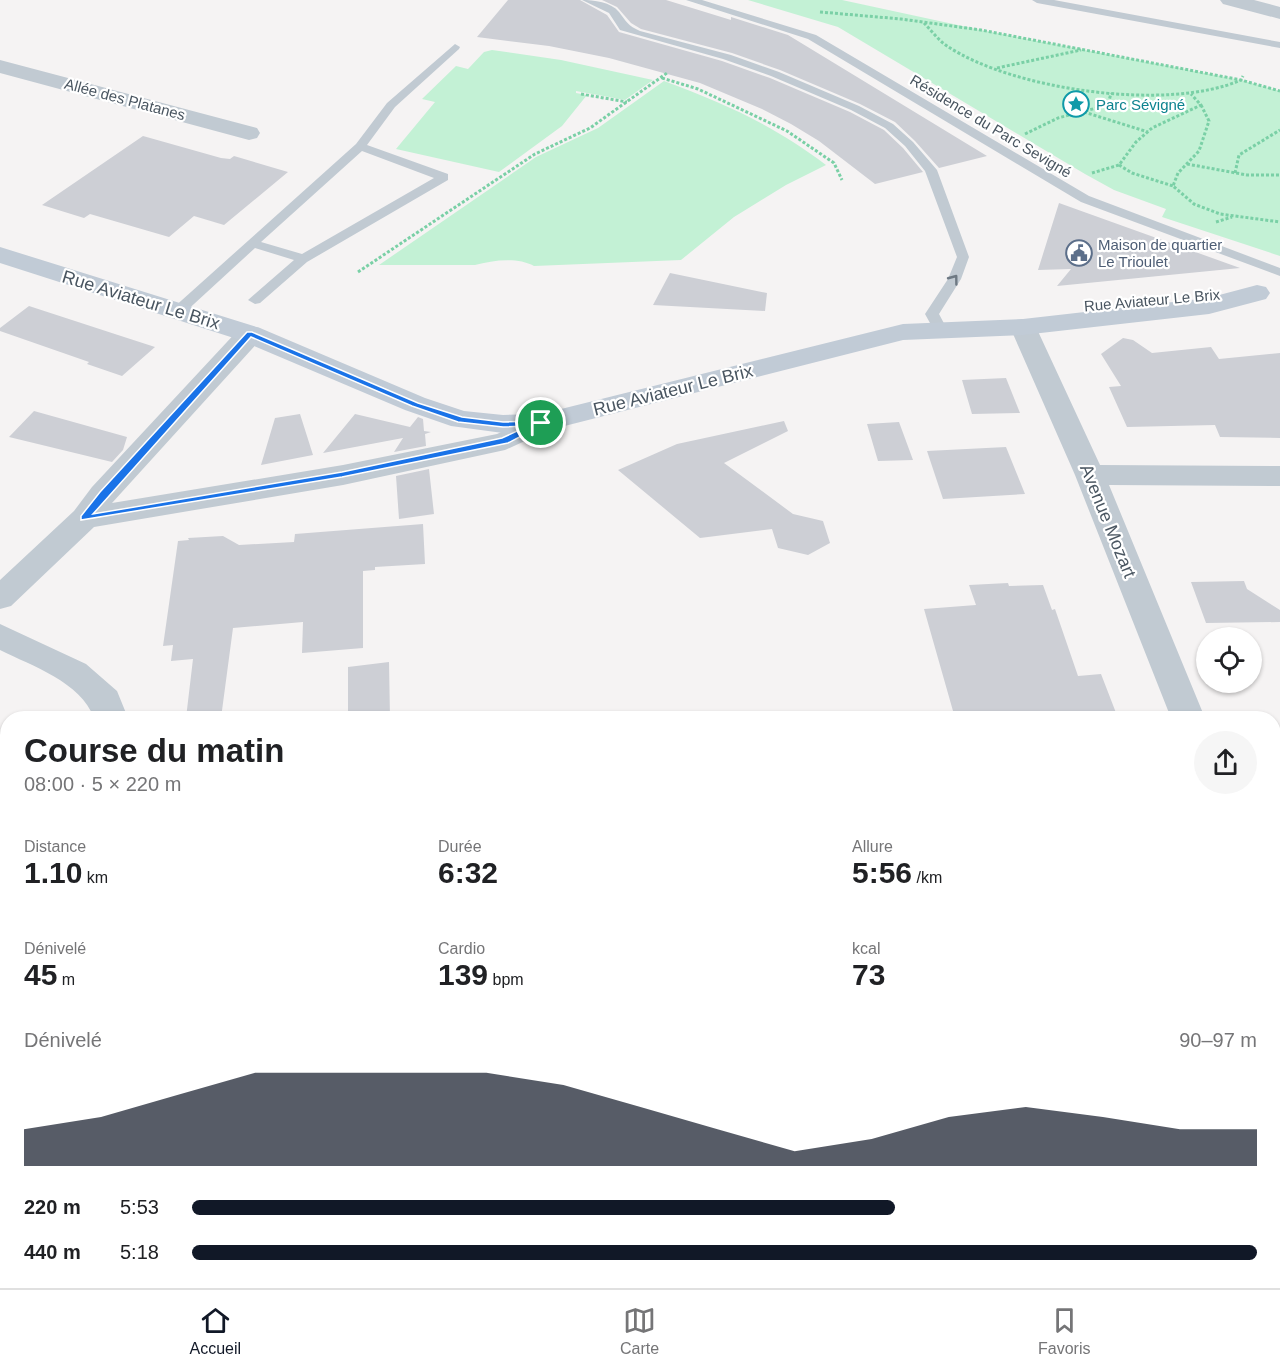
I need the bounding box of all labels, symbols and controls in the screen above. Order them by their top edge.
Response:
street label: Résidence du Parc Sevigné [907,71,1075,181]
street label: Allée des Platanes [63,75,187,123]
place icon: Parc Sévigné [1061,89,1091,119]
place label: Parc Sévigné [1096,96,1185,113]
place label: Maison de quartier Le Trioulet [1098,236,1222,270]
public building icon: Maison de quartier Le Trioulet [1064,238,1094,268]
street label: Rue Aviateur Le Brix [60,266,222,334]
one-way arrow [947,274,958,285]
street label: Rue Aviateur Le Brix [1083,286,1221,314]
street label: Rue Aviateur Le Brix [591,360,755,420]
pin [515,397,566,448]
icon: arrive [524,406,557,439]
street label: Avenue Mozart [1076,461,1140,581]
map controls [1196,627,1262,693]
button: locate [1196,627,1262,693]
button: share [1194,731,1257,794]
text: Course du matin [24,732,284,769]
text: 08:00 · 5 × 220 m [24,773,181,795]
text: Distance [24,838,86,855]
text: Durée [438,838,482,855]
text: Allure [852,838,893,855]
text: 1.10 [24,856,82,889]
text: 6:32 [438,856,498,889]
text: 5:56 [852,856,912,889]
text: km [82,869,108,886]
text: /km [912,869,942,886]
text: Dénivelé [24,940,86,957]
text: Cardio [438,940,485,957]
text: kcal [852,940,880,957]
text: 45 [24,958,57,991]
text: 139 [438,958,488,991]
text: 73 [852,958,885,991]
text: m [57,971,75,988]
text: bpm [488,971,524,988]
text: Dénivelé [24,1029,102,1051]
text: 90–97 m [1179,1029,1257,1051]
text: 220 m [24,1196,81,1218]
text: 5:53 [120,1196,159,1218]
text: 440 m [24,1241,81,1263]
text: 5:18 [120,1241,159,1263]
tab: Accueil [189,1304,241,1358]
tab: Carte [620,1304,659,1358]
tab: Favoris [1038,1304,1091,1358]

